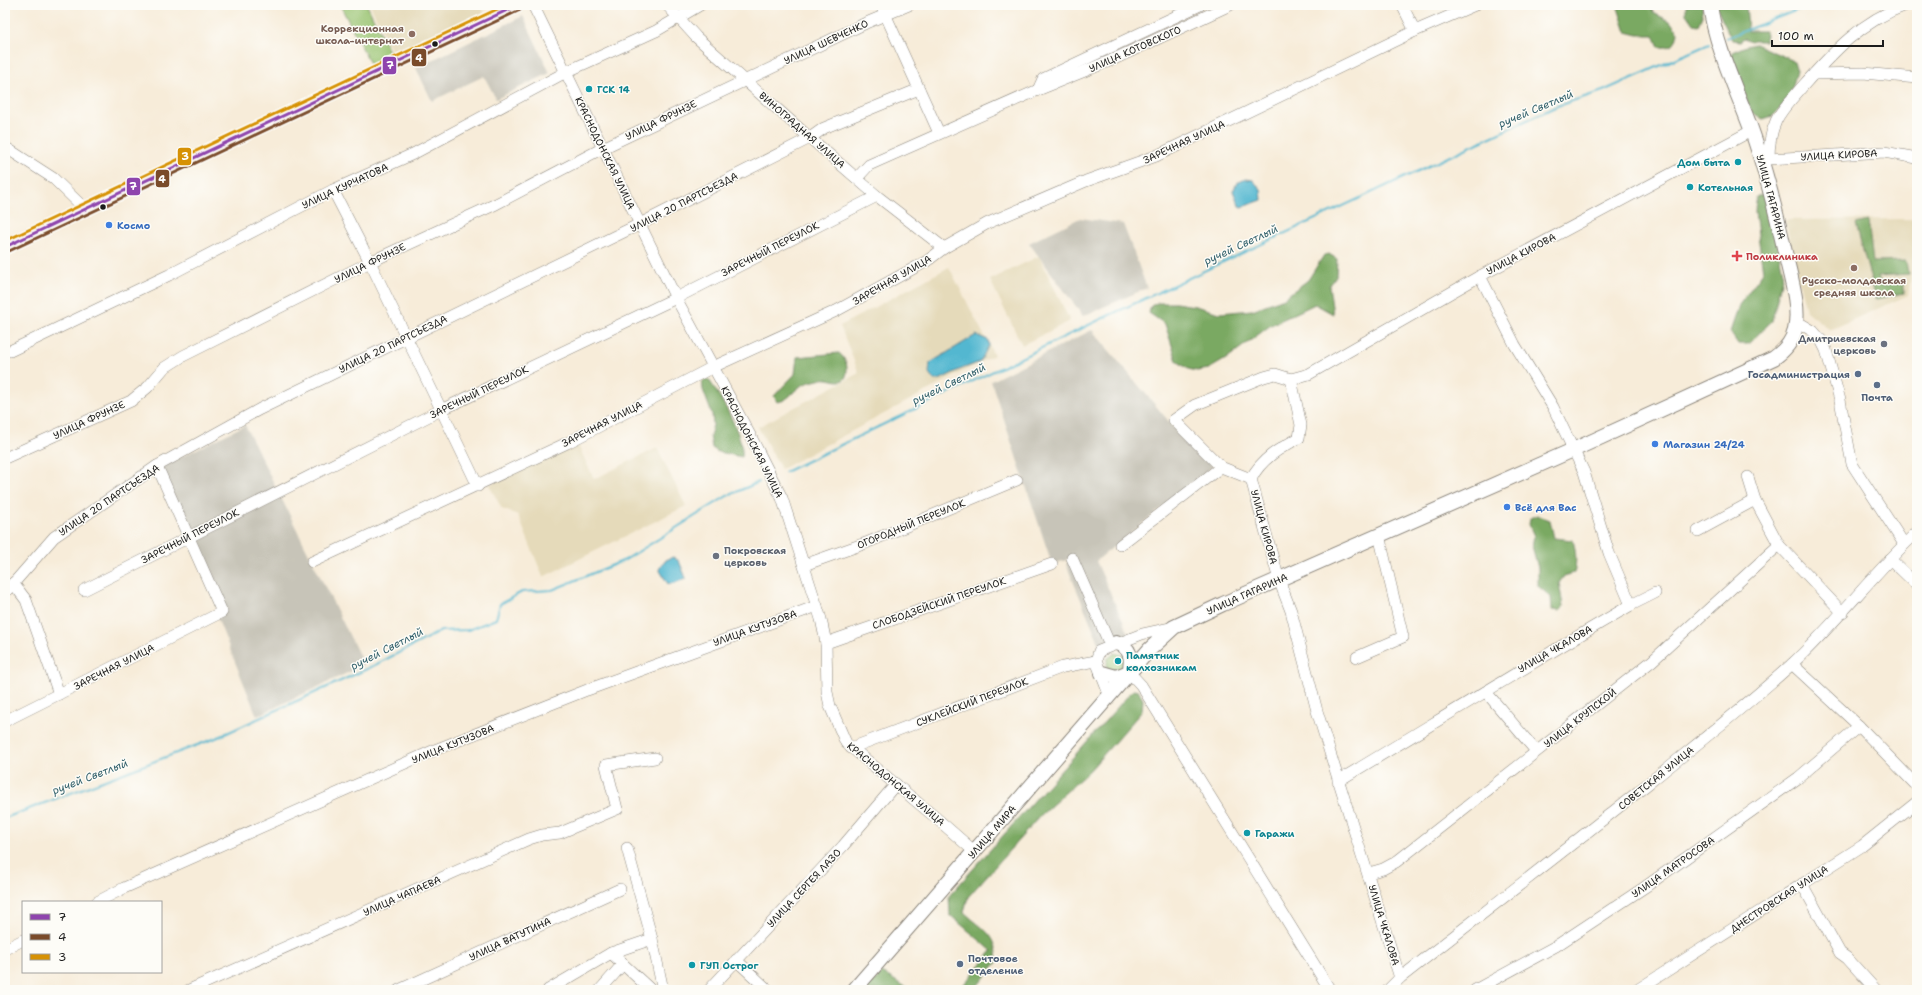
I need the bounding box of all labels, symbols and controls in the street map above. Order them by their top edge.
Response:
street label: УЛИЦА ШЕВЧЕНКО [782,17,870,67]
place label: Коррекционная школа-интернат [315,22,404,47]
scale bar [1772,22,1883,48]
street label: УЛИЦА КОТОВСКОГО [1087,23,1183,75]
text: 100 m [1778,28,1814,44]
marker: Коррекционная школа-интернат [407,29,417,39]
unlabelled marker [430,39,440,49]
line badge: 4 [411,48,427,67]
text: 4 [415,51,423,66]
line badge: 7 [382,56,397,75]
text: 7 [386,58,394,73]
place label: ГСК 14 [597,83,630,96]
marker: ГСК 14 [584,84,594,94]
water label: ручей Светлый [1495,86,1576,132]
street label: ВИНОГРАДНАЯ УЛИЦА [756,89,848,171]
street label: КРАСНОДОНСКАЯ УЛИЦА [572,95,638,211]
street label: УЛИЦА ФРУНЗЕ [623,97,699,143]
street label: ЗАРЕЧНАЯ УЛИЦА [1141,117,1227,167]
street label: УЛИЦА КИРОВА [1800,146,1878,164]
line badge: 3 [177,147,192,166]
text: 3 [181,149,189,164]
street label: УЛИЦА ГАГАРИНА [1753,153,1789,241]
place label: Дом быта [1677,156,1730,169]
marker: Дом быта [1733,157,1743,167]
street label: УЛИЦА КУРЧАТОВА [300,160,390,212]
line badge: 4 [155,169,170,188]
street label: УЛИЦА 20 ПАРТСЪЕЗДА [628,169,740,235]
text: 4 [158,172,166,187]
line badge: 7 [126,177,141,196]
text: 7 [129,179,137,194]
place label: Котельная [1698,181,1753,194]
marker: Котельная [1685,182,1695,192]
unlabelled marker [98,202,108,212]
street label: ЗАРЕЧНЫЙ ПЕРЕУЛОК [719,218,822,279]
place label: Космо [117,219,151,232]
marker: Космо [104,220,114,230]
water label: ручей Светлый [1201,221,1280,269]
street label: УЛИЦА КИРОВА [1484,230,1558,278]
street label: УЛИЦА ФРУНЗЕ [332,240,408,286]
marker: Поликлиника [1731,250,1743,262]
place label: Поликлиника [1746,250,1818,263]
street label: ЗАРЕЧНАЯ УЛИЦА [850,252,934,308]
marker: Русско-молдавская средняя школа [1849,263,1859,273]
place label: Русско-молдавская средняя школа [1802,274,1906,299]
street label: УЛИЦА 20 ПАРТСЪЕЗДА [337,312,449,376]
place label: Дмитриевская церковь [1798,332,1876,357]
marker: Дмитриевская церковь [1879,339,1889,349]
water label: ручей Светлый [909,360,988,409]
street label: ЗАРЕЧНЫЙ ПЕРЕУЛОК [428,362,531,422]
place label: Госадминистрация [1748,368,1850,381]
marker: Госадминистрация [1853,369,1863,379]
marker: Почта [1872,380,1882,390]
street label: КРАСНОДОНСКАЯ УЛИЦА [718,384,786,500]
place label: Почта [1861,391,1893,404]
street label: УЛИЦА ФРУНЗЕ [51,398,127,442]
street label: ЗАРЕЧНАЯ УЛИЦА [559,398,645,450]
place label: Магазин 24/24 [1663,438,1745,451]
marker: Магазин 24/24 [1650,439,1660,449]
street label: УЛИЦА 20 ПАРТСЪЕЗДА [56,461,162,539]
street label: УЛИЦА КИРОВА [1248,488,1280,566]
street label: ОГОРОДНЫЙ ПЕРЕУЛОК [855,496,968,552]
place label: Всё для Вас [1515,501,1577,514]
marker: Всё для Вас [1502,502,1512,512]
street label: ЗАРЕЧНЫЙ ПЕРЕУЛОК [139,505,242,566]
place label: Покровская церковь [724,544,786,569]
marker: Покровская церковь [711,551,721,561]
street label: УЛИЦА ГАГАРИНА [1204,570,1290,618]
street label: СЛОБОДЗЕЙСКИЙ ПЕРЕУЛОК [870,574,1008,632]
street label: УЛИЦА КУТУЗОВА [711,607,799,649]
street label: УЛИЦА ЧКАЛОВА [1515,622,1595,676]
water label: ручей Светлый [347,624,426,674]
street label: ЗАРЕЧНАЯ УЛИЦА [71,641,157,693]
place label: Памятник колхозникам [1126,649,1197,674]
marker: Памятник колхозникам [1113,656,1123,666]
street label: СУКЛЕЙСКИЙ ПЕРЕУЛОК [914,674,1030,729]
street label: УЛИЦА КРУПСКОЙ [1541,686,1619,750]
street label: УЛИЦА КУТУЗОВА [410,721,496,767]
street label: КРАСНОДОНСКАЯ УЛИЦА [844,739,948,829]
street label: СОВЕТСКАЯ УЛИЦА [1615,743,1697,813]
water label: ручей Светлый [49,756,130,799]
street label: УЛИЦА МИРА [965,803,1019,861]
place label: Гаражи [1255,827,1295,840]
marker: Гаражи [1242,828,1252,838]
street label: УЛИЦА МАТРОСОВА [1629,833,1717,901]
street label: УЛИЦА СЕРГЕЯ ЛАЗО [764,846,844,930]
street label: ДНЕСТРОВСКАЯ УЛИЦА [1728,862,1830,936]
street label: УЛИЦА ЧАПАЕВА [361,873,443,919]
street label: УЛИЦА ЧКАЛОВА [1366,883,1402,967]
legend [22,901,162,973]
text: 7 [58,909,66,925]
street label: УЛИЦА ВАТУТИНА [467,914,553,964]
text: 4 [58,929,66,945]
text: 3 [58,949,66,965]
place label: Почтовое отделение [968,952,1024,977]
place label: ГУП Острог [700,959,760,972]
marker: Почтовое отделение [955,959,965,969]
marker: ГУП Острог [687,960,697,970]

